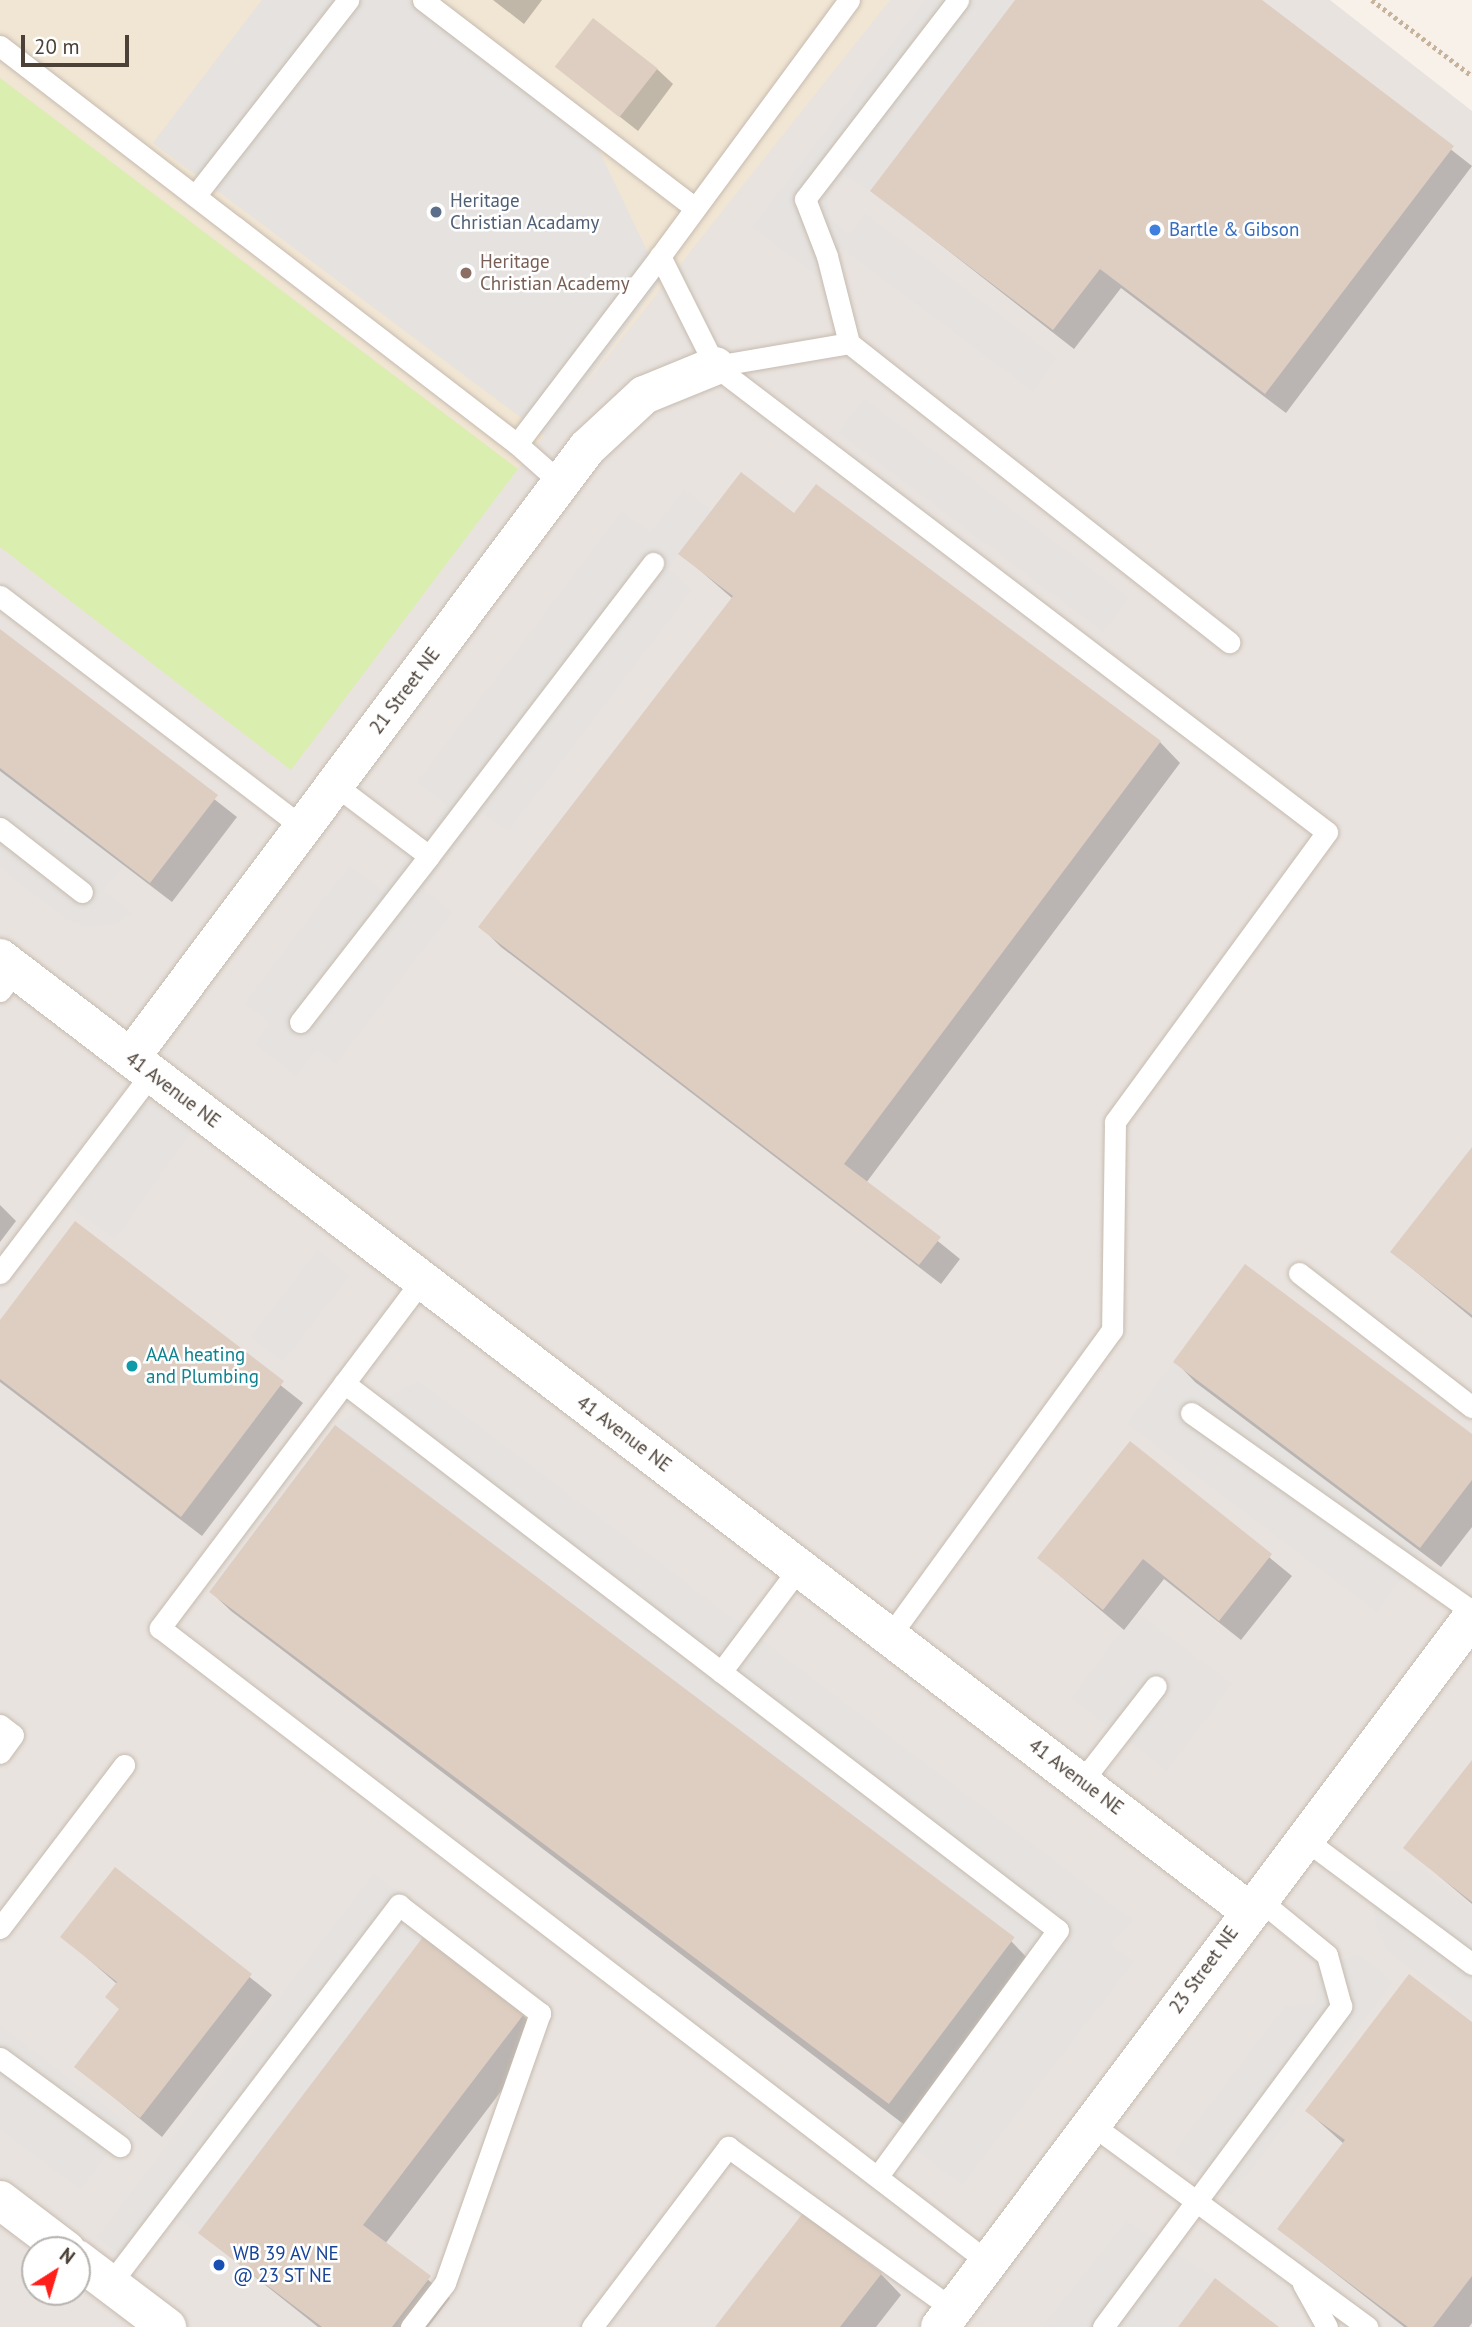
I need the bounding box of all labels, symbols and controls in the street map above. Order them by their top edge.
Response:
scale bar [24,21,133,65]
text: 20 m [34,33,80,60]
place label: Heritage Christian Acadamy [450,190,600,234]
marker: Heritage Christian Acadamy [428,204,444,220]
place label: Bartle & Gibson [1169,219,1299,241]
marker: Bartle & Gibson [1147,222,1163,238]
place label: Heritage Christian Academy [480,251,630,295]
marker: Heritage Christian Academy [458,265,474,281]
street label: 21 Street NE [365,643,445,739]
street label: 41 Avenue NE [121,1047,225,1133]
place label: AAA heating and Plumbing [146,1344,259,1388]
marker: AAA heating and Plumbing [124,1358,140,1374]
street label: 41 Avenue NE [572,1391,676,1477]
street label: 41 Avenue NE [1024,1734,1128,1820]
street label: 23 Street NE [1165,1922,1243,2018]
north arrow [21,2236,91,2306]
text: N [55,2242,80,2269]
place label: WB 39 AV NE @ 23 ST NE [233,2243,340,2287]
marker: WB 39 AV NE @ 23 ST NE [211,2257,227,2273]

